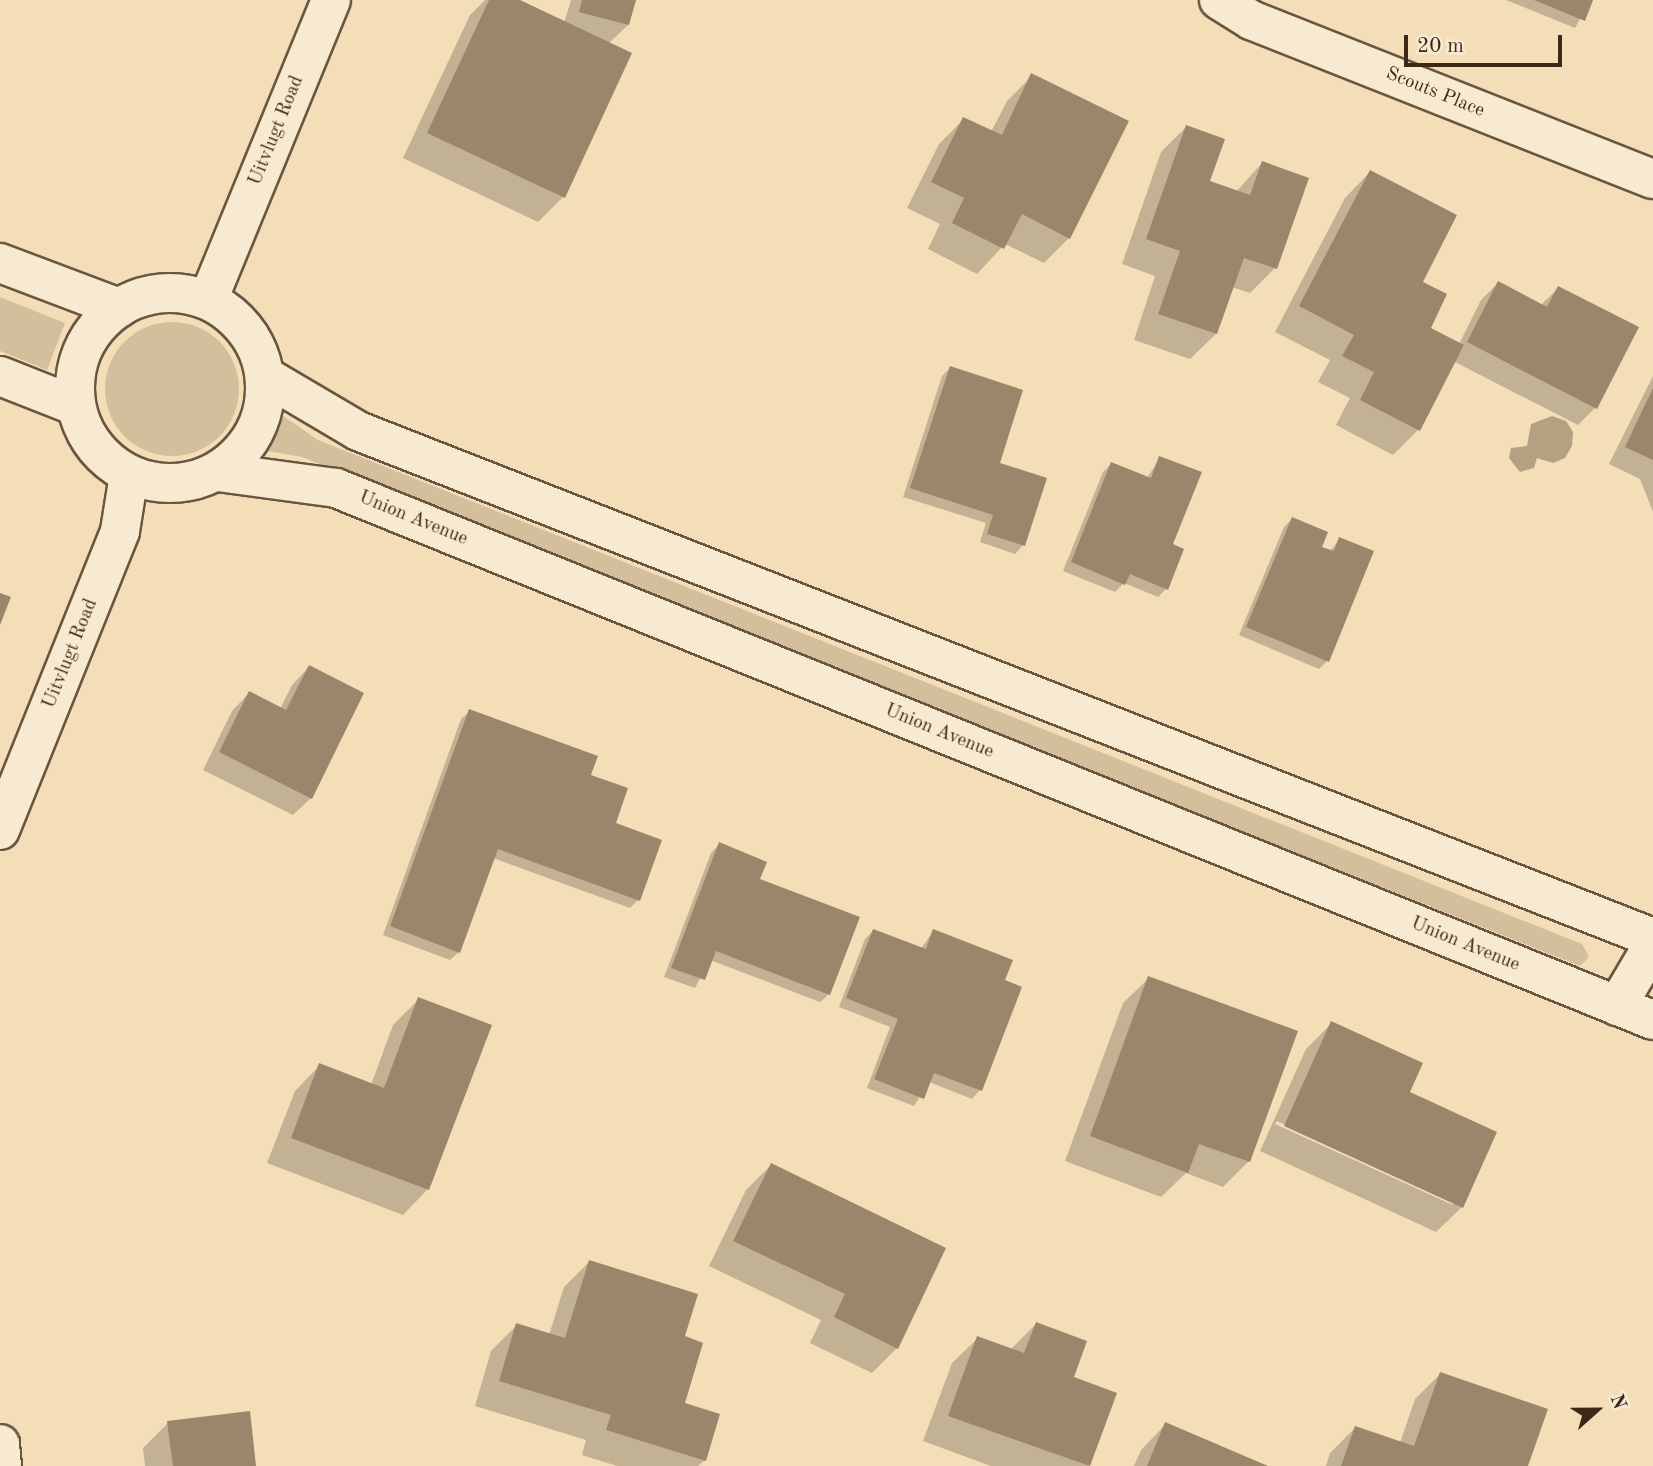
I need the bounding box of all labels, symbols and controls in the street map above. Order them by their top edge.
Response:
scale bar [1408,21,1566,65]
text: 20 m [1417,36,1464,57]
street label: Scouts Place [1382,63,1488,123]
street label: Uitvlugt Road [245,73,309,189]
street label: Union Avenue [355,487,471,551]
street label: Uitvlugt Road [39,596,103,712]
street label: Union Avenue [881,700,997,764]
street label: Union Avenue [1407,913,1523,977]
north arrow [1562,1375,1632,1445]
text: N [1606,1392,1629,1412]

